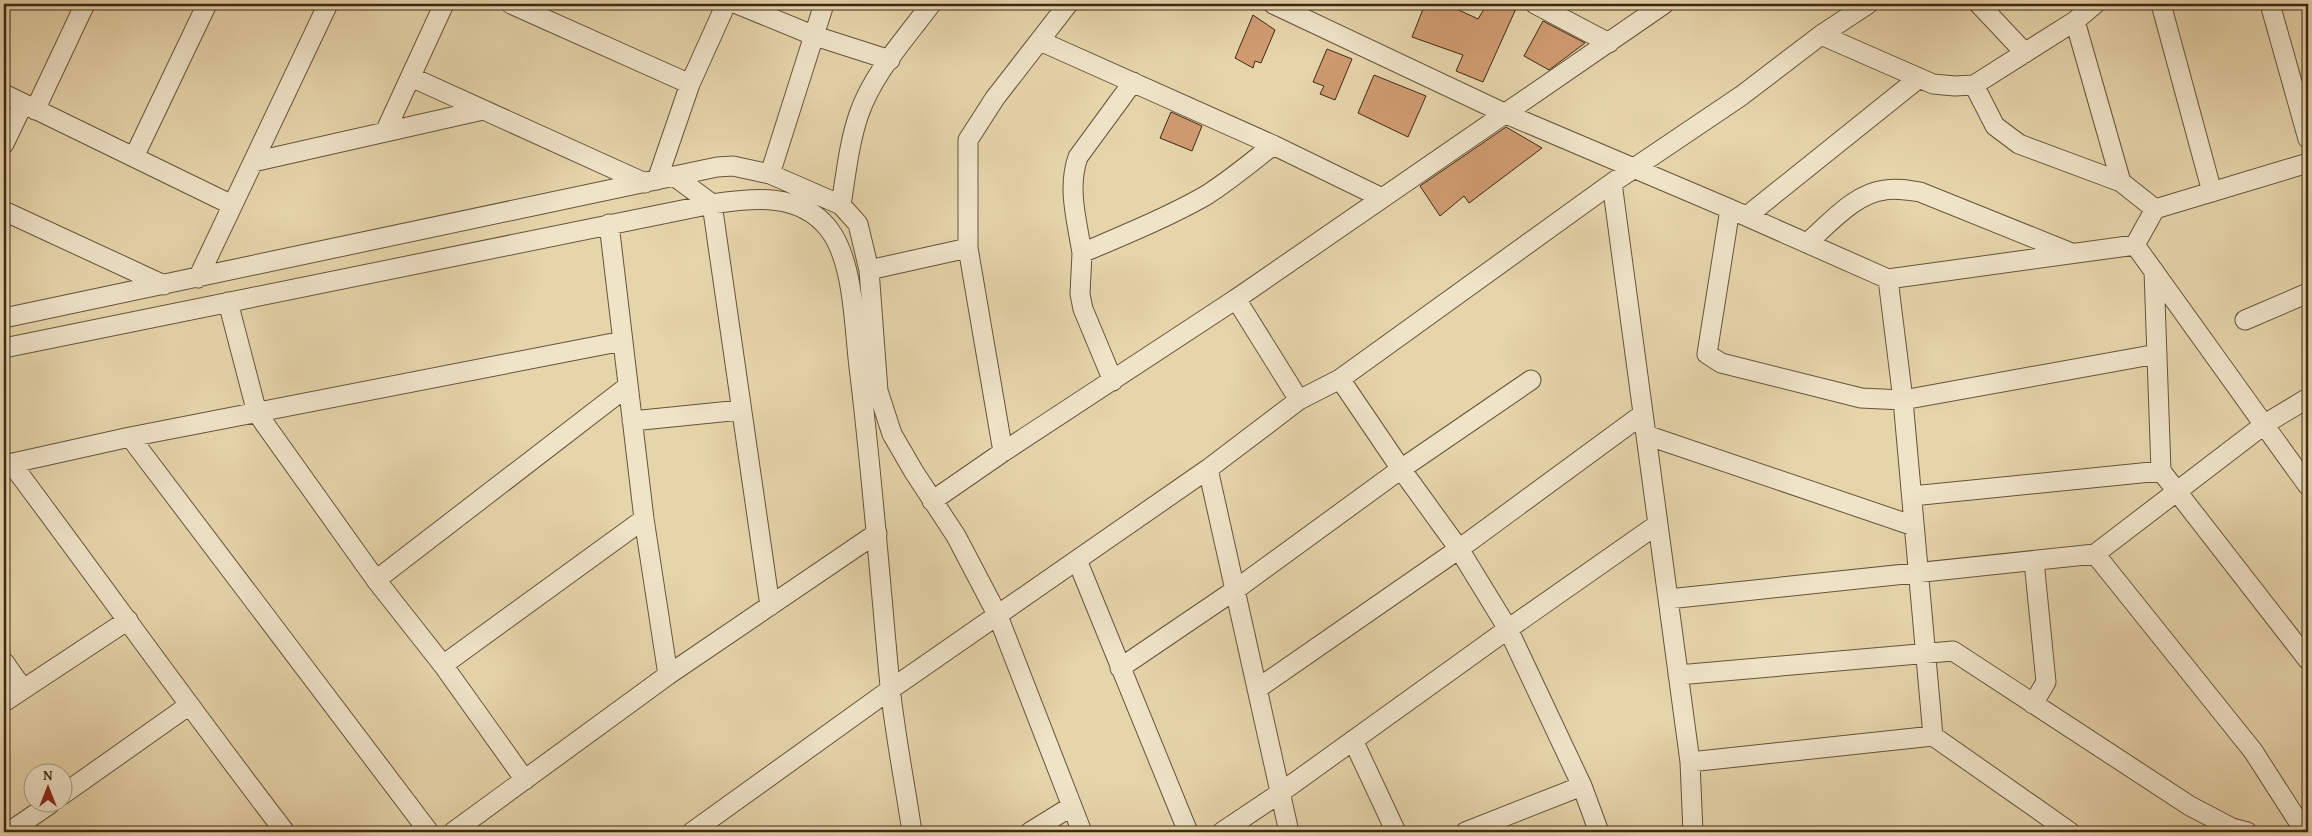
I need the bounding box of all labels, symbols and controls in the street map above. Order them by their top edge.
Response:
north arrow [22,764,72,814]
text: N [43,765,53,785]

